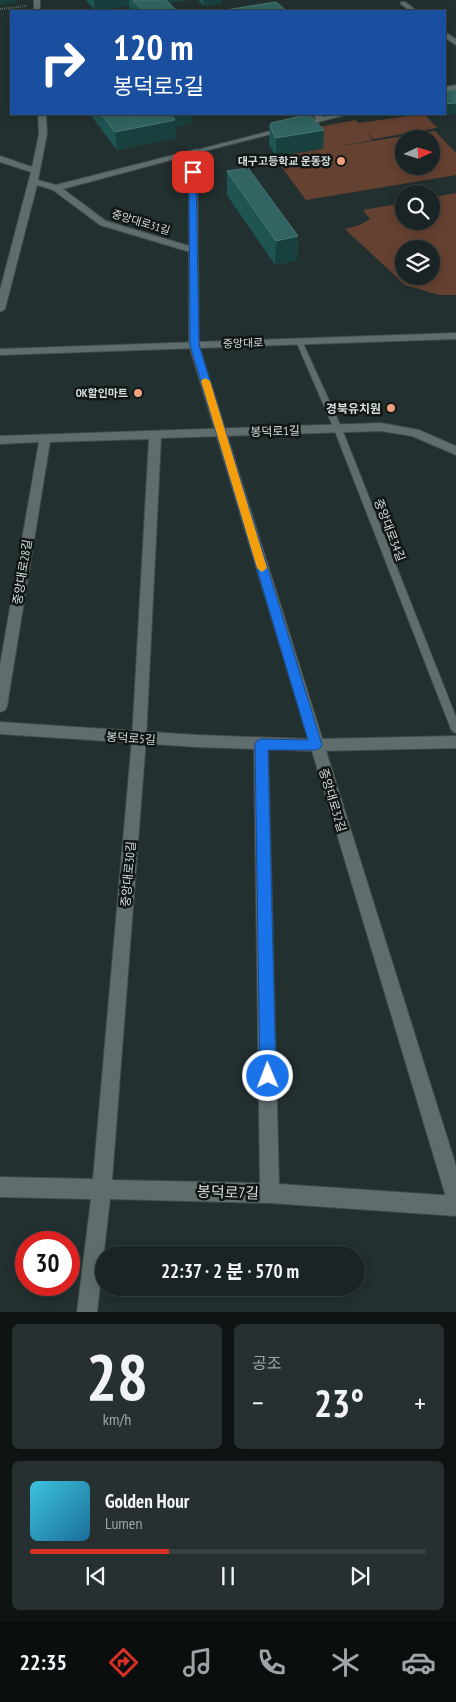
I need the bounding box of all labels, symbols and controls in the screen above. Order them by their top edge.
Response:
text: 120 m [113,24,194,70]
icon: right [30,30,95,95]
text: 봉덕로5길 [113,72,204,100]
north arrow [395,130,440,175]
map controls [395,130,440,285]
pin [172,151,214,193]
place label: 대구고등학교 운동장 [238,154,331,168]
marker: 대구고등학교 운동장 [335,155,347,167]
icon: arrive [179,158,207,186]
button: search [395,185,440,230]
street label: 중앙대로31길 [110,206,172,238]
button: layers [395,240,440,285]
street label: 중앙대로 [223,335,263,351]
place label: OK할인마트 [76,386,128,400]
marker: OK할인마트 [132,387,144,399]
place label: 경북유치원 [326,401,381,416]
marker: 경북유치원 [385,402,397,414]
street label: 봉덕로1길 [250,423,300,439]
street label: 중앙대로34길 [371,496,409,564]
street label: 중앙대로28길 [9,538,35,606]
street label: 봉덕로5길 [106,729,156,747]
street label: 중앙대로32길 [316,766,350,834]
street label: 중앙대로30길 [118,840,138,908]
position arrow [241,1049,293,1101]
street label: 봉덕로7길 [197,1181,259,1203]
speed limit sign: 30 [15,1231,80,1296]
text: 22:37 · 2 분 · 570 m [161,1259,299,1283]
text: 28 [86,1334,148,1418]
text: 공조 [252,1353,281,1373]
text: 23° [314,1378,364,1427]
text: − [252,1384,264,1421]
text: + [414,1384,426,1421]
text: km/h [103,1409,131,1429]
text: Golden Hour [105,1489,189,1513]
text: Lumen [105,1513,142,1533]
icon: previous [82,1562,110,1590]
icon: pause [214,1562,242,1590]
icon: next [346,1562,374,1590]
icon: directions [106,1645,141,1680]
icon: music [180,1645,215,1680]
icon: phone [254,1645,289,1680]
icon: climate [328,1645,363,1680]
icon: car [401,1645,436,1680]
text: 22:35 [19,1648,67,1676]

